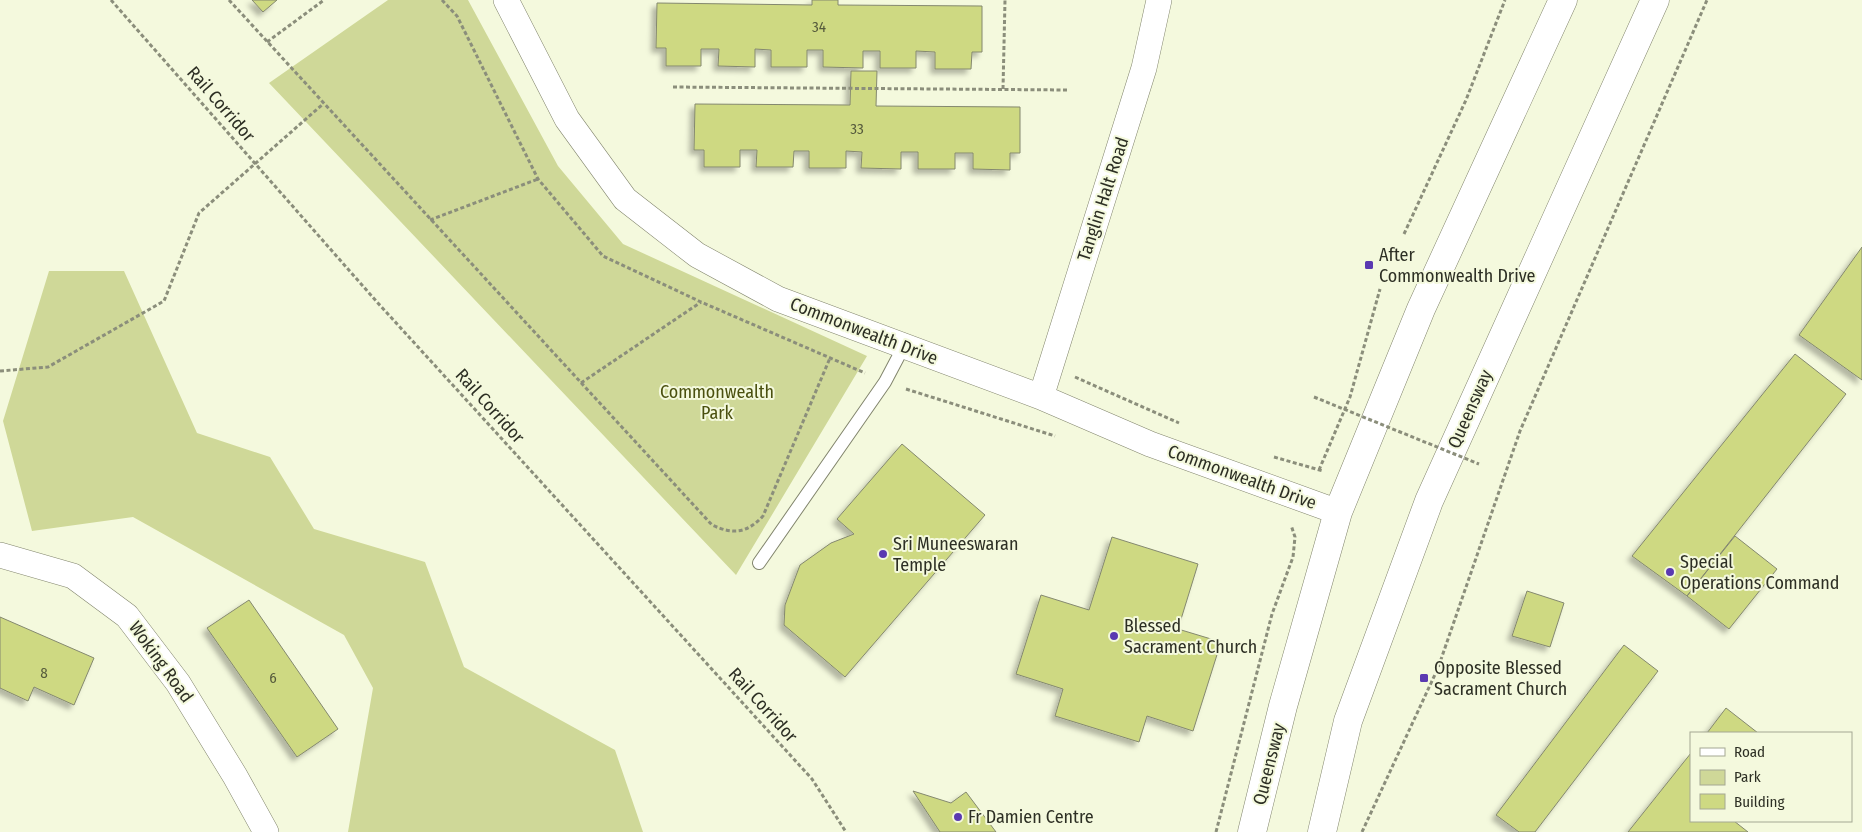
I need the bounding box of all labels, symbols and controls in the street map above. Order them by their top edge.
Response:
house number: 34 [812,18,826,36]
street label: Rail Corridor [182,62,260,147]
house number: 33 [850,120,864,138]
street label: Tanglin Halt Road [1073,134,1133,264]
place label: After Commonwealth Drive [1379,244,1536,287]
marker: After Commonwealth Drive [1363,259,1375,271]
street label: Commonwealth Drive [787,293,941,369]
street label: Rail Corridor [451,364,530,448]
street label: Queensway [1443,366,1497,452]
park label: Commonwealth Park [660,381,774,424]
street label: Commonwealth Drive [1165,440,1319,514]
place label: Sri Muneeswaran Temple [893,533,1018,576]
marker: Sri Muneeswaran Temple [877,548,889,560]
place label: Special Operations Command [1680,551,1840,594]
marker: Special Operations Command [1664,566,1676,578]
place label: Blessed Sacrament Church [1124,615,1257,658]
street label: Woking Road [124,617,198,707]
marker: Blessed Sacrament Church [1108,630,1120,642]
place label: Opposite Blessed Sacrament Church [1434,657,1567,700]
street label: Rail Corridor [724,663,803,747]
house number: 8 [40,664,48,682]
house number: 6 [269,669,277,687]
marker: Opposite Blessed Sacrament Church [1418,672,1430,684]
street label: Queensway [1248,721,1290,807]
legend [1690,732,1852,822]
text: Road [1734,743,1765,761]
text: Park [1734,768,1761,786]
text: Building [1734,793,1785,811]
place label: Fr Damien Centre [968,806,1094,828]
marker: Fr Damien Centre [952,811,964,823]

